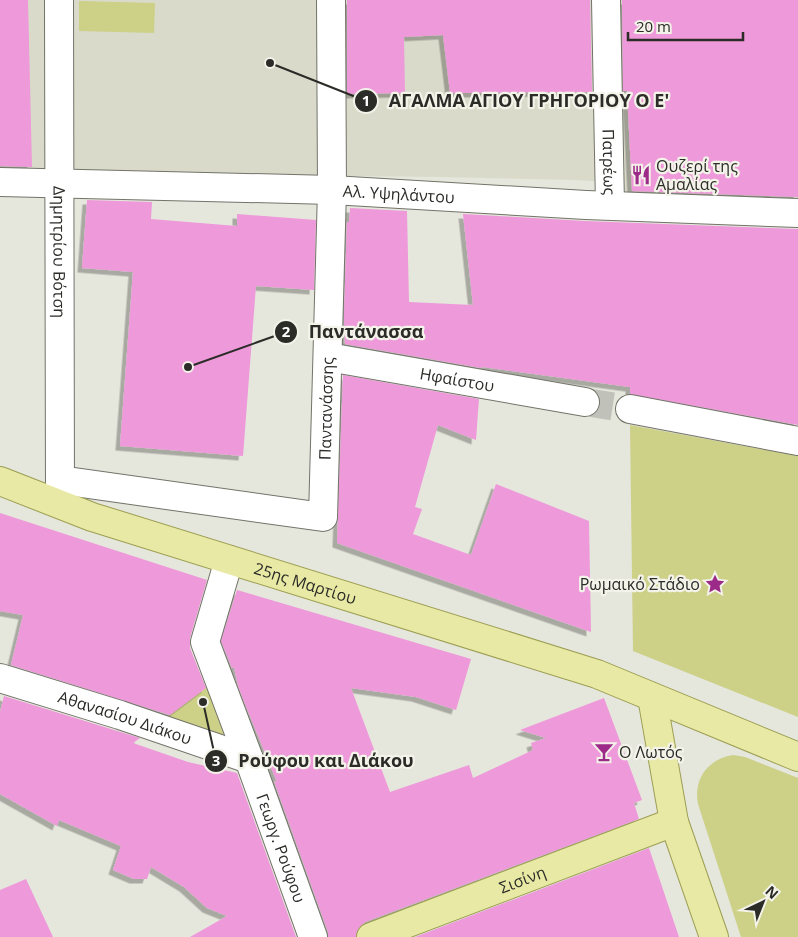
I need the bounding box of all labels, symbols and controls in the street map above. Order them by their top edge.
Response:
scale bar [628,10,743,42]
text: 20 m [636,16,671,36]
callout: ΑΓΑΛΜΑ ΑΓΙΟΥ ΓΡΗΓΟΡΙΟΥ Ο Ε' [354,84,679,117]
text: ΑΓΑΛΜΑ ΑΓΙΟΥ ΓΡΗΓΟΡΙΟΥ Ο Ε' [389,88,669,112]
text: 1 [362,90,370,110]
street label: Πατρέως [598,129,621,196]
place label: Ουζερί της Αμαλίας [656,155,738,195]
restaurant icon: Ουζερί της Αμαλίας [630,164,652,186]
street label: Αλ. Υψηλάντου [342,180,455,208]
street label: Δημητρίου Βότση [48,186,71,318]
callout: Παντάνασσα [273,315,433,348]
text: Παντάνασσα [309,319,424,343]
text: 2 [282,321,291,341]
street label: Παντανάσσης [314,357,338,460]
street label: Ηφαίστου [418,362,496,397]
street label: 25ης Μαρτίου [251,557,359,610]
place label: Ρωμαικό Στάδιο [580,573,700,595]
place icon: Ρωμαικό Στάδιο [704,573,726,595]
street label: Αθανασίου Διάκου [56,686,194,750]
bar icon: Ο Λωτός [593,741,615,763]
place label: Ο Λωτός [619,741,683,763]
callout: Ρούφου και Διάκου [203,744,423,777]
text: Ρούφου και Διάκου [238,748,414,772]
text: 3 [212,750,220,770]
street label: Γεωργ. Ρούφου [251,790,311,906]
street label: Σισίνη [496,861,549,898]
north arrow [738,877,788,927]
text: N [762,881,783,903]

